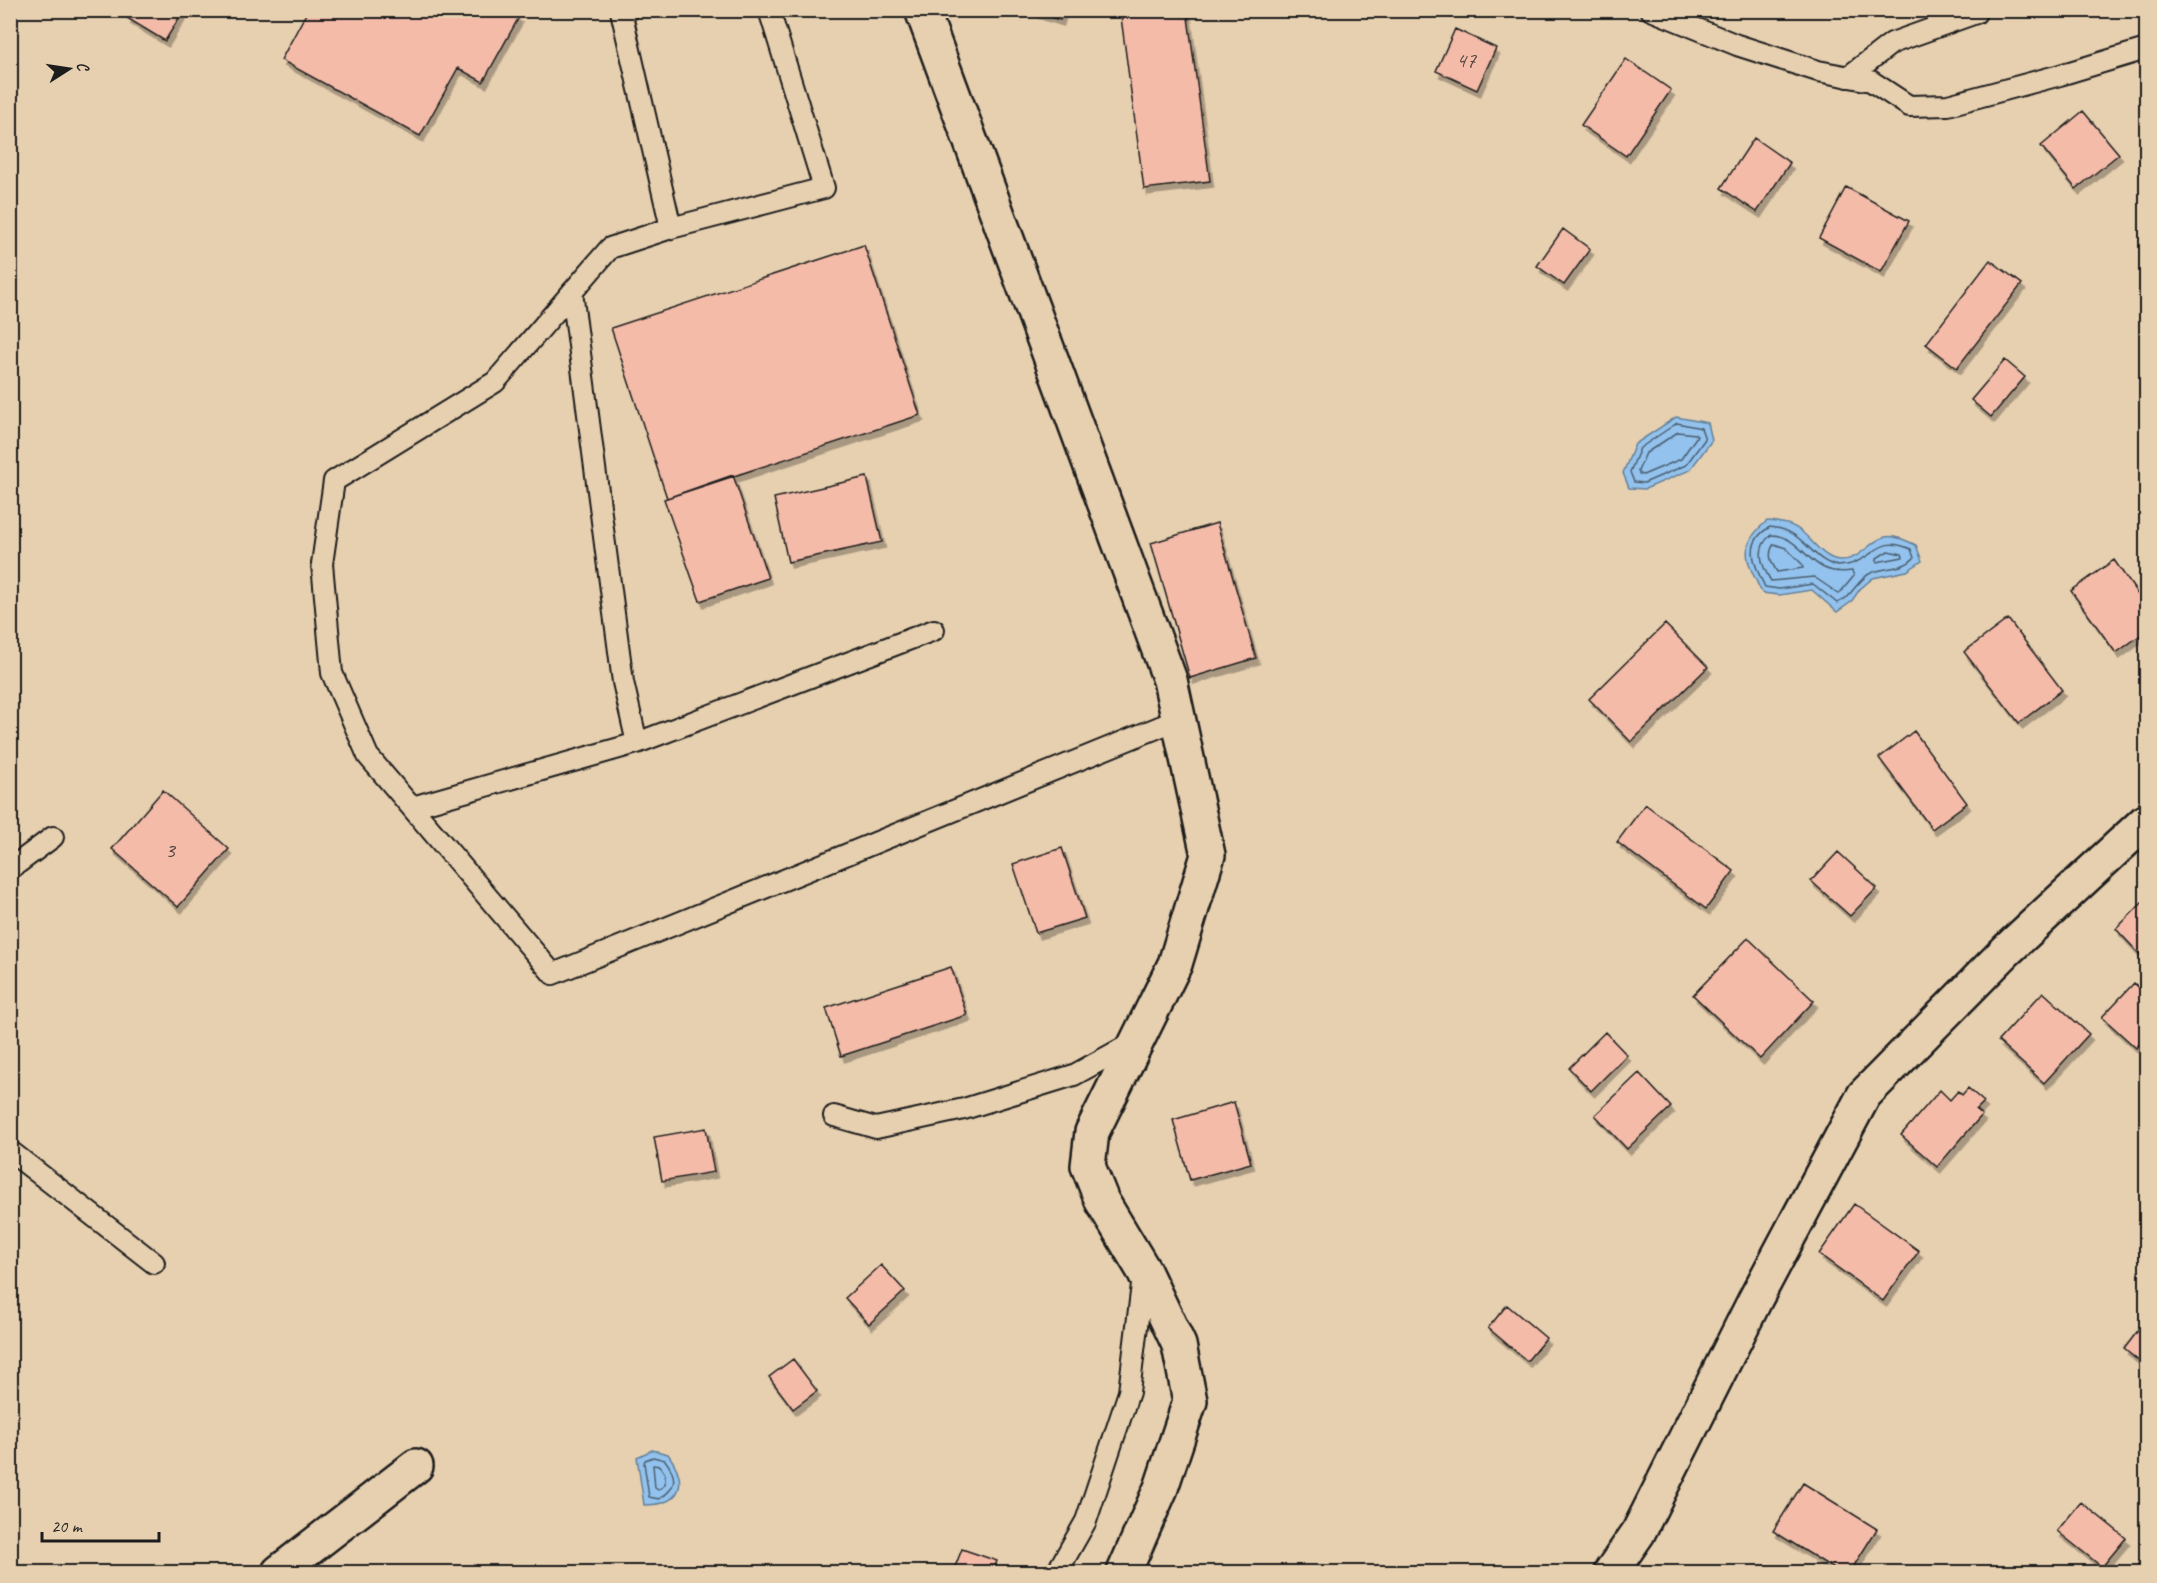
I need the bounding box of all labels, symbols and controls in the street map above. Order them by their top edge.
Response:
north arrow [39,39,99,99]
house number: 47 [1456,46,1477,74]
text: С [72,60,94,74]
house number: 3 [165,836,177,864]
scale bar [42,1505,159,1543]
text: 20 m [51,1515,84,1537]

